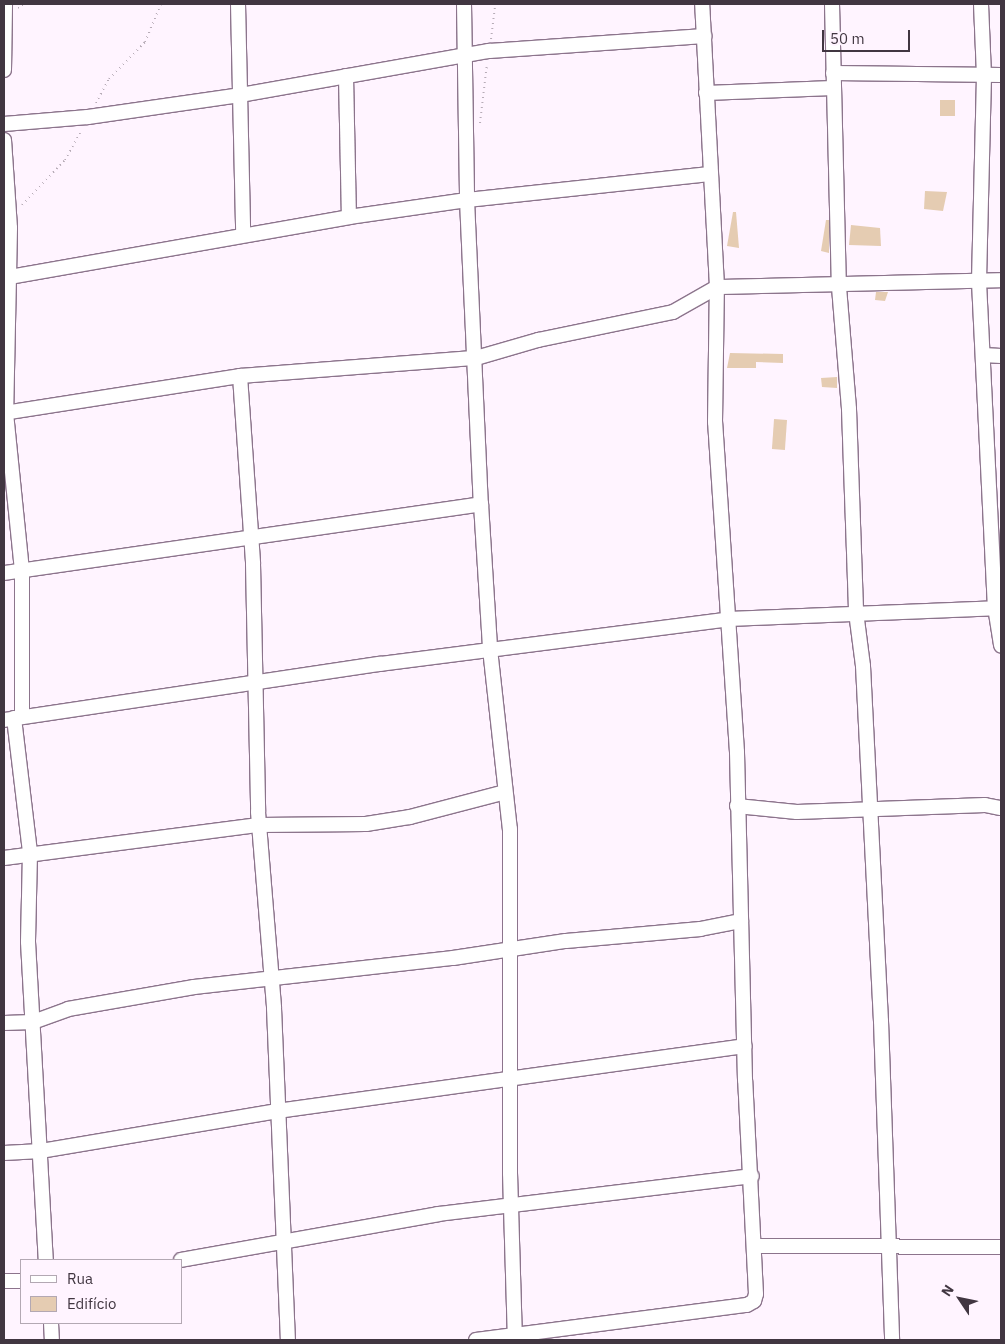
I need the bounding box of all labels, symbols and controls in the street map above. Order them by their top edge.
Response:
scale bar [825,20,912,52]
text: 50 m [830,29,865,48]
legend [20,1259,182,1324]
text: Rua [67,1269,93,1288]
north arrow [935,1274,985,1324]
text: N [937,1281,958,1300]
text: Edifício [67,1294,116,1313]

